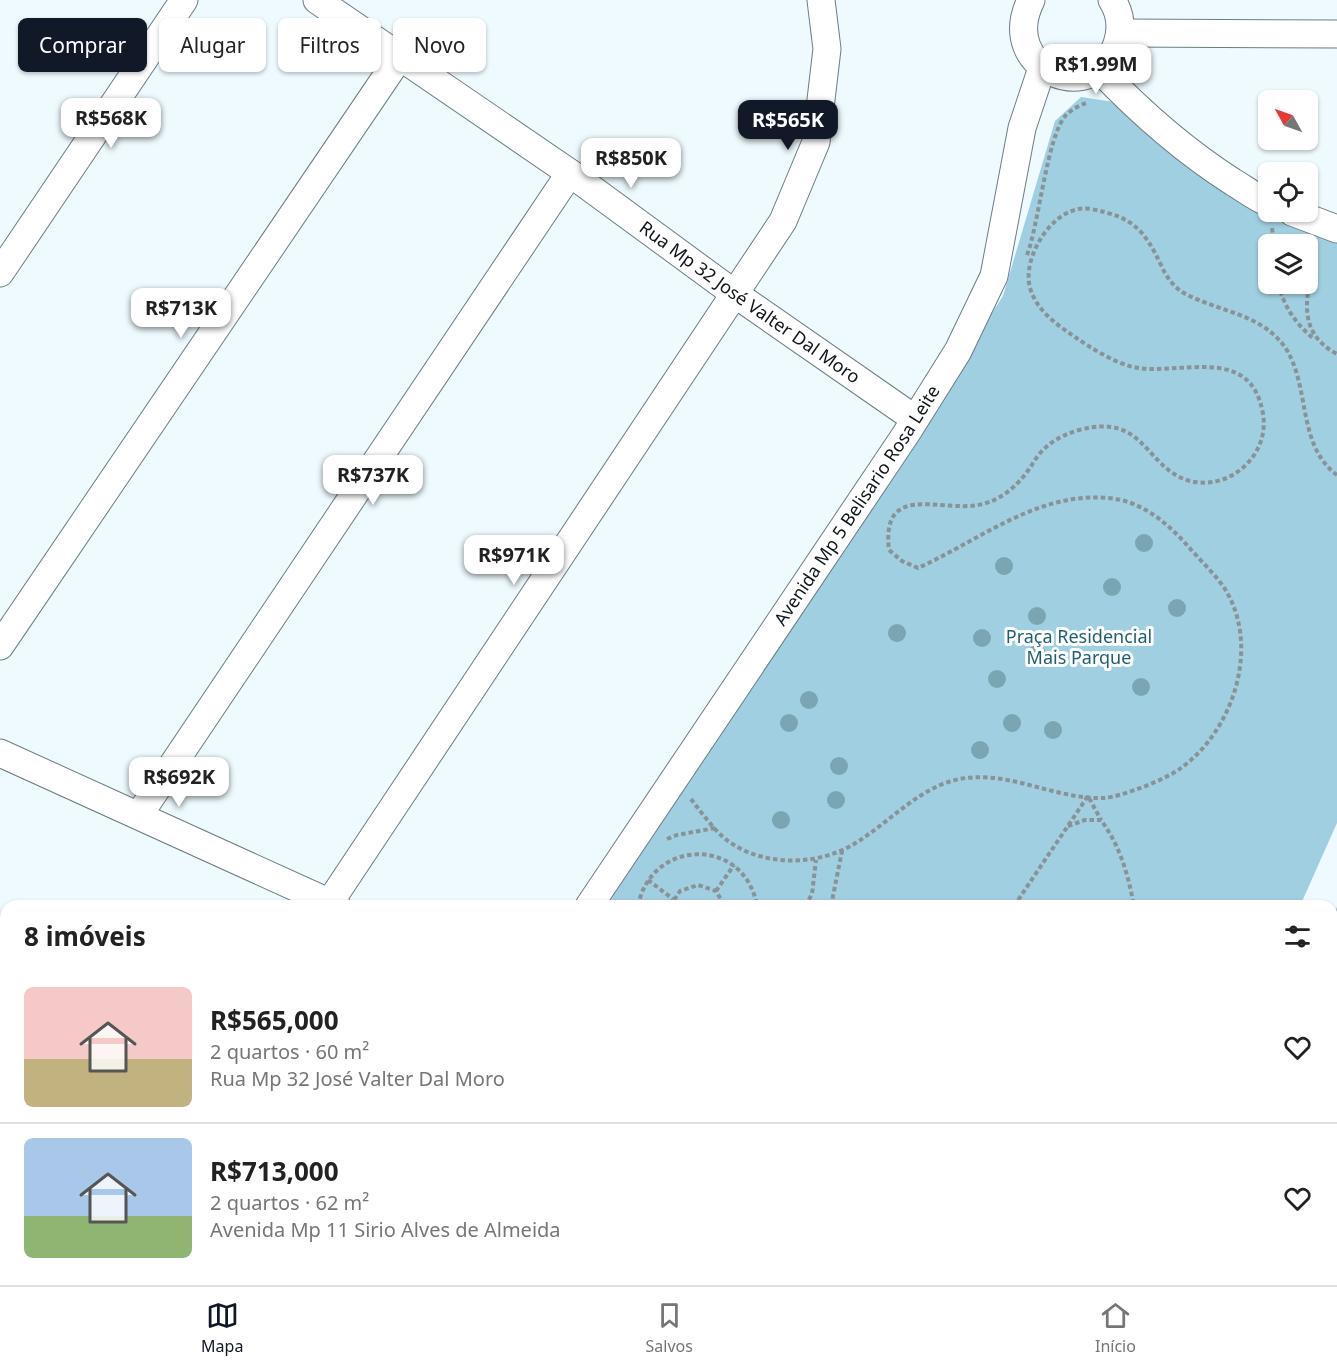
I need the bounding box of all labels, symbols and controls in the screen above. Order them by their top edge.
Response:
chip: Comprar [18,18,147,72]
chip: Alugar [159,18,266,72]
chip: Filtros [278,18,381,72]
chip: Novo [393,18,486,72]
pin: R$1.99M [1041,44,1151,95]
text: R$1.99M [1054,50,1138,77]
north arrow [1258,90,1318,150]
map controls [1258,90,1318,294]
pin: R$568K [62,98,160,149]
pin: R$565K [739,100,837,151]
text: R$568K [75,104,147,131]
text: R$565K [752,106,824,133]
pin: R$850K [582,138,680,189]
text: R$850K [595,144,667,171]
button: locate [1258,162,1318,222]
street label: Rua Mp 32 José Valter Dal Moro [635,215,865,388]
button: layers [1258,234,1318,294]
pin: R$713K [132,288,230,339]
text: R$713K [145,294,217,321]
street label: Avenida Mp 5 Belisario Rosa Leite [768,380,945,630]
pin: R$737K [324,455,422,506]
text: R$737K [337,461,409,488]
pin: R$971K [465,535,563,586]
text: R$971K [478,541,550,568]
park label: Praça Residencial Mais Parque [1006,624,1152,669]
pin: R$692K [130,757,228,808]
text: R$692K [143,763,215,790]
text: 8 imóveis [24,918,146,954]
icon: filters [1281,920,1314,953]
text: R$565,000 [210,1002,339,1038]
icon: home [72,1011,144,1083]
icon: heart [1281,1031,1314,1064]
text: 2 quartos · 60 m² [210,1038,369,1065]
text: Rua Mp 32 José Valter Dal Moro [210,1065,505,1092]
text: R$713,000 [210,1153,339,1189]
icon: home [72,1162,144,1234]
icon: heart [1281,1182,1314,1215]
text: 2 quartos · 62 m² [210,1189,369,1216]
text: Avenida Mp 11 Sirio Alves de Almeida [210,1216,561,1243]
tab: Mapa [201,1299,243,1357]
tab: Salvos [646,1299,693,1357]
tab: Início [1095,1299,1136,1357]

